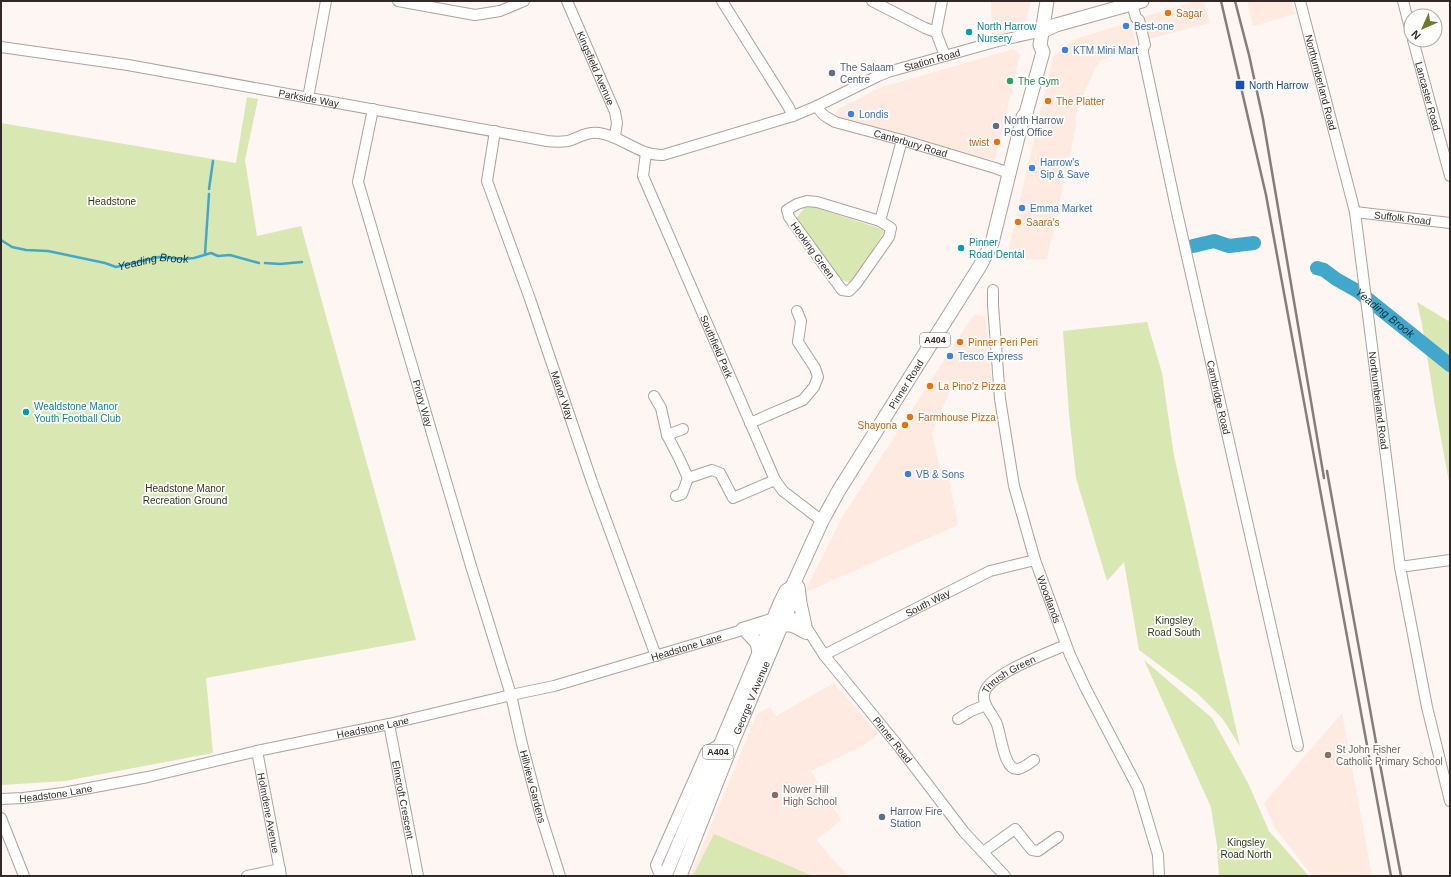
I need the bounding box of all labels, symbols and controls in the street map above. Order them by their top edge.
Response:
marker: Sagar [1163,8,1173,18]
place label: Sagar [1176,8,1203,19]
north arrow [1403,8,1443,48]
place label: North Harrow Nursery [977,21,1037,44]
marker: Best-one [1121,21,1131,31]
place label: Best-one [1134,21,1174,32]
marker: North Harrow Nursery [964,27,974,37]
text: N [1409,28,1423,42]
street label: Kingsfield Avenue [575,30,616,107]
street label: Northumberland Road [1303,33,1338,131]
marker: KTM Mini Mart [1060,45,1070,55]
place label: KTM Mini Mart [1073,45,1138,56]
street label: Station Road [903,47,961,73]
street label: Lancaster Road [1413,61,1442,132]
place label: The Salaam Centre [840,62,894,85]
marker: The Salaam Centre [827,68,837,78]
marker: The Gym [1005,76,1015,86]
place label: The Gym [1018,76,1059,87]
marker: North Harrow [1234,79,1246,91]
place label: North Harrow [1249,80,1309,91]
street label: Parkside Way [278,87,340,109]
marker: The Platter [1043,96,1053,106]
place label: The Platter [1056,96,1106,107]
marker: Londis [846,109,856,119]
place label: Londis [859,109,888,120]
place label: North Harrow Post Office [1004,115,1064,138]
marker: North Harrow Post Office [991,121,1001,131]
street label: Canterbury Road [872,128,949,159]
place label: twist [969,137,989,148]
marker: twist [992,137,1002,147]
place label: Harrow's Sip & Save [1040,157,1090,180]
marker: Harrow's Sip & Save [1027,163,1037,173]
park label: Headstone [88,196,137,207]
marker: Emma Market [1017,203,1027,213]
place label: Emma Market [1030,203,1092,214]
street label: Suffolk Road [1374,209,1432,227]
marker: Saara's [1013,217,1023,227]
place label: Saara's [1026,217,1060,228]
street label: Hooking Green [788,220,837,281]
place label: Pinner Road Dental [969,237,1025,260]
marker: Pinner Road Dental [956,243,966,253]
water label: Yeading Brook [116,251,189,272]
water label: Yeading Brook [1353,286,1417,340]
street label: Southfield Park [698,313,736,381]
road number: A404 [920,333,950,347]
marker: Pinner Peri Peri [955,337,965,347]
place label: Pinner Peri Peri [968,337,1038,348]
marker: Tesco Express [945,351,955,361]
place label: Tesco Express [958,351,1023,362]
street label: Northumberland Road [1367,351,1390,450]
street label: Pinner Road [887,358,926,411]
street label: Cambridge Road [1205,359,1232,435]
street label: Manor Way [549,370,576,421]
street label: Priory Way [410,378,435,428]
marker: La Pino'z Pizza [925,381,935,391]
place label: La Pino'z Pizza [938,381,1006,392]
place label: Wealdstone Manor Youth Football Club [34,401,121,424]
marker: Wealdstone Manor Youth Football Club [21,407,31,417]
marker: Farmhouse Pizza [905,412,915,422]
place label: Farmhouse Pizza [918,412,996,423]
place label: Shayona [858,420,897,431]
marker: Shayona [900,420,910,430]
marker: VB & Sons [903,469,913,479]
place label: VB & Sons [916,469,964,480]
park label: Headstone Manor Recreation Ground [143,483,227,506]
street label: Woodlands [1035,574,1063,625]
street label: South Way [904,587,952,619]
park label: Kingsley Road South [1148,615,1200,638]
street label: Headstone Lane [650,631,724,663]
street label: Thrush Green [980,653,1037,695]
street label: George V Avenue [731,659,772,736]
street label: Headstone Lane [336,714,410,741]
street label: Pinner Road [871,715,914,765]
place label: St John Fisher Catholic Primary School [1336,744,1443,767]
road number: A404 [703,745,733,759]
street label: Hillview Gardens [518,749,548,824]
marker: St John Fisher Catholic Primary School [1323,750,1333,760]
street label: Elmcroft Crescent [390,760,416,840]
street label: Holmdene Avenue [255,772,282,855]
street label: Headstone Lane [19,783,93,804]
place label: Nower Hill High School [783,784,837,807]
marker: Nower Hill High School [770,790,780,800]
place label: Harrow Fire Station [890,806,943,829]
marker: Harrow Fire Station [877,812,887,822]
park label: Kingsley Road North [1220,837,1272,860]

